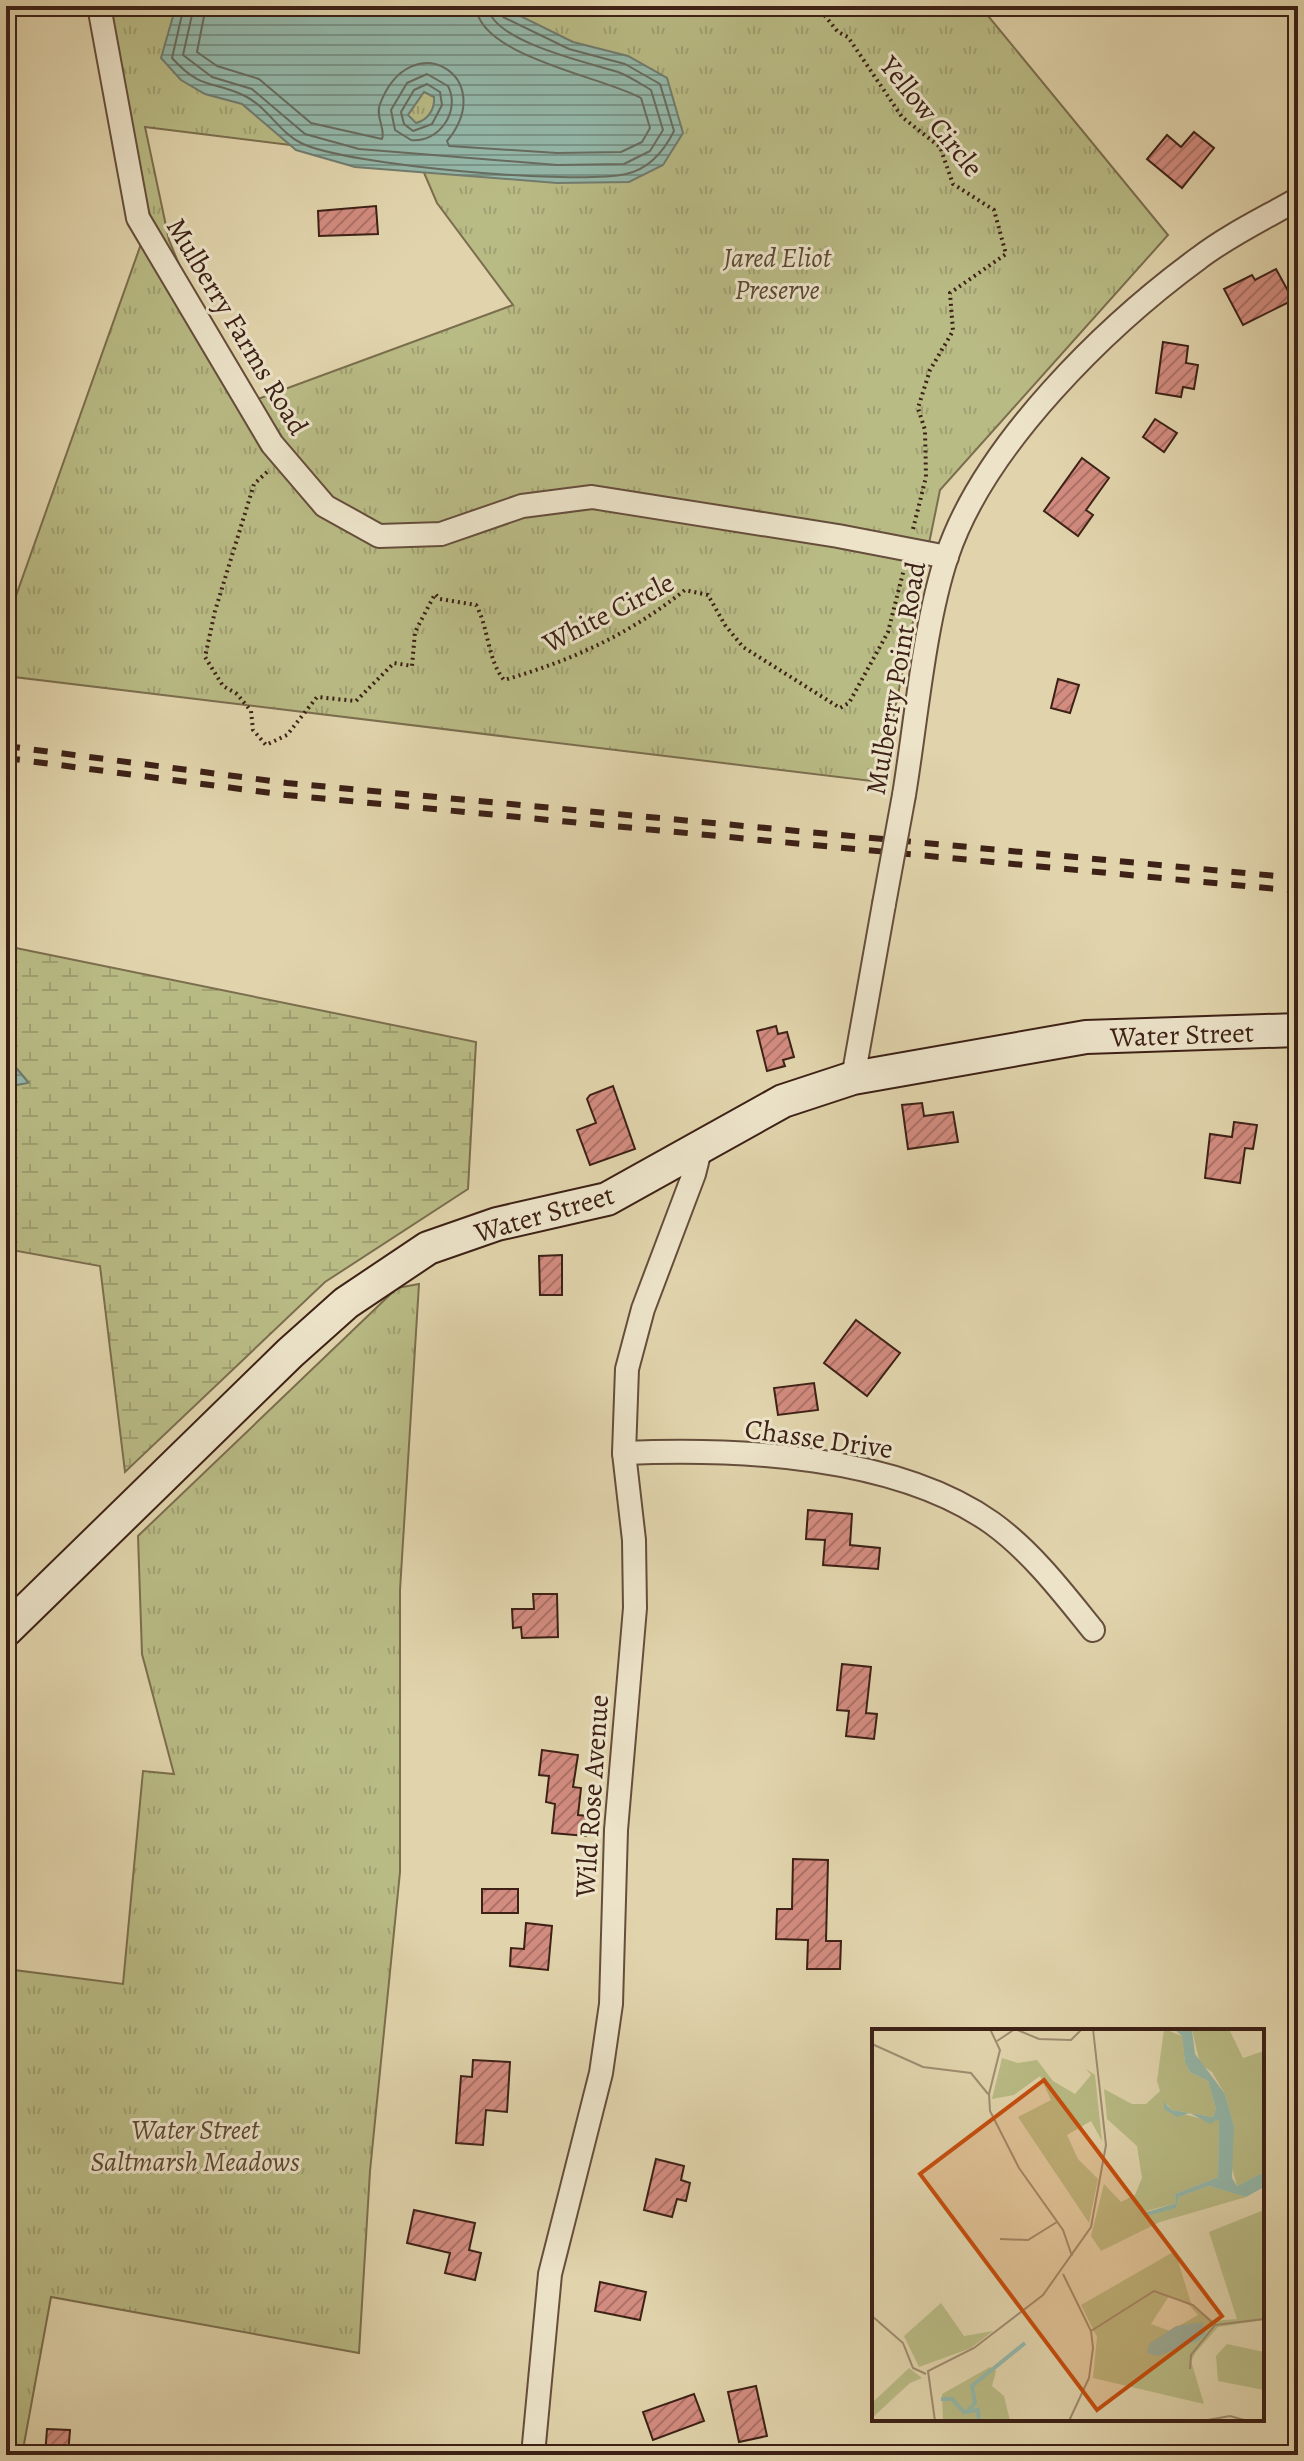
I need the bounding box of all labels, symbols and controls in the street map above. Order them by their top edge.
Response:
street label: Yellow Circle [870,47,992,185]
street label: Mulberry Farms Road [157,211,318,443]
park label: Jared Eliot Preserve [722,239,832,309]
street label: Mulberry Point Road [857,558,935,798]
street label: White Circle [535,564,681,663]
street label: Water Street [1109,1014,1255,1057]
street label: Water Street [469,1176,619,1252]
street label: Chasse Drive [742,1410,895,1468]
street label: Wild Rose Avenue [566,1693,618,1900]
inset map [872,2029,1264,2421]
park label: Water Street Saltmarsh Meadows [90,2111,300,2181]

